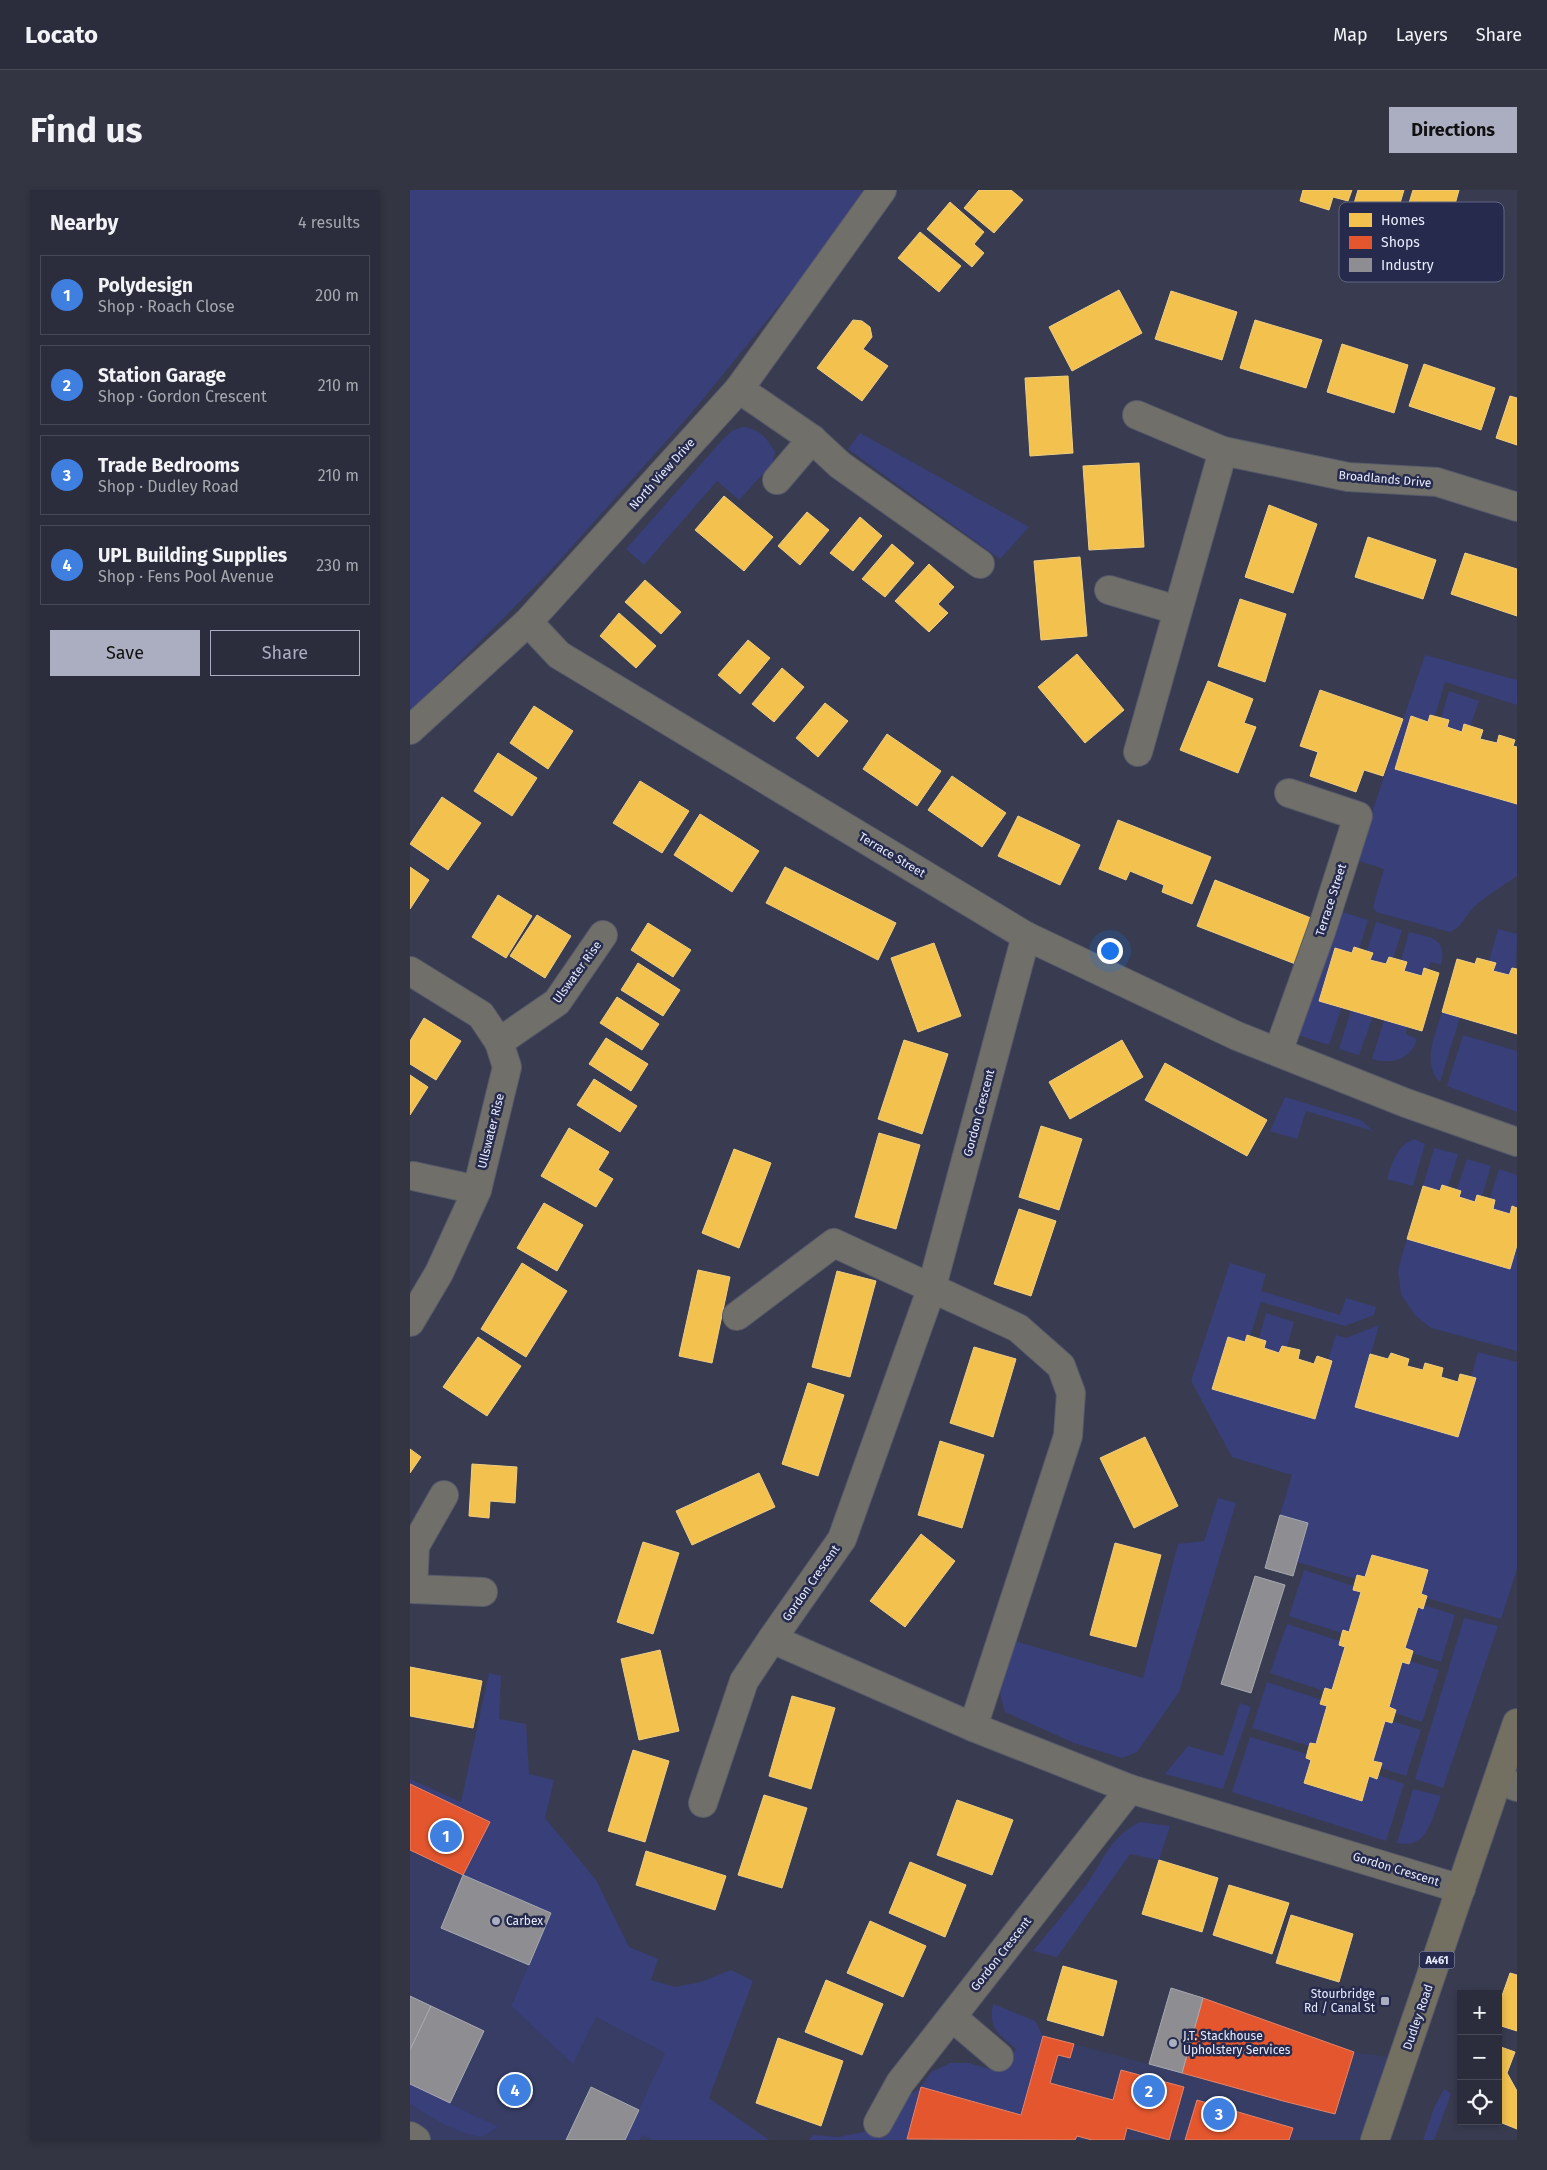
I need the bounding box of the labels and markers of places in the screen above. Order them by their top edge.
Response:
pin: 1 [430,1817,462,1855]
place label: Carbex [506,1914,543,1928]
marker: Carbex [490,1915,502,1927]
place label: Stourbridge Rd / Canal St [1304,1987,1376,2015]
marker: Stourbridge Rd / Canal St [1379,1995,1391,2007]
place label: J.T. Stackhouse Upholstery Services [1183,2029,1291,2057]
marker: J.T. Stackhouse Upholstery Services [1167,2037,1179,2049]
pin: 4 [499,2071,531,2109]
pin: 2 [1133,2072,1165,2110]
pin: 3 [1203,2095,1235,2133]

